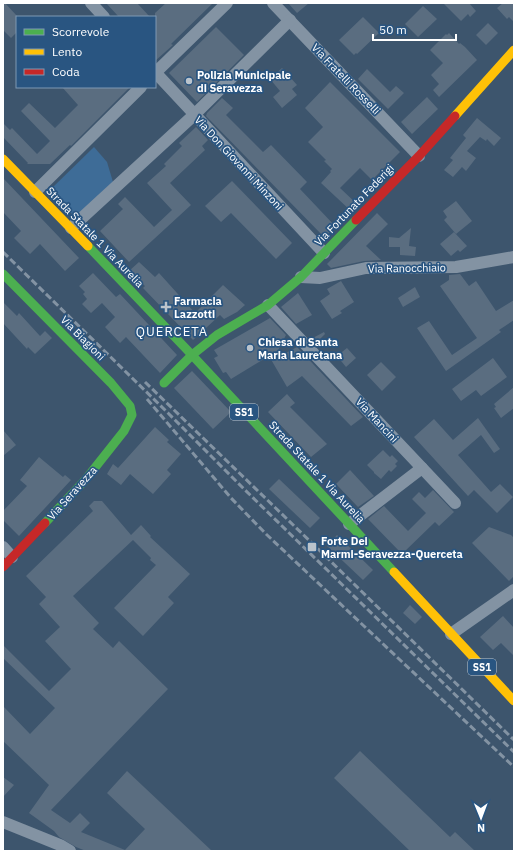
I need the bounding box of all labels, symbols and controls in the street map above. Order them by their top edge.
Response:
legend [16,16,156,88]
scale bar [373,16,456,42]
text: 50 m [379,22,407,37]
text: Scorrevole [52,24,110,39]
street label: Via Fratelli Rosselli [309,41,383,117]
text: Lento [52,44,82,59]
text: Coda [52,64,80,79]
place label: Polizia Municipale di Seravezza [197,68,291,95]
marker: Polizia Municipale di Seravezza [184,76,194,86]
street label: Via Don Giovanni Minzoni [192,113,286,213]
street label: Via Fortunato Federigi [311,161,397,249]
street label: Strada Statale 1 Via Aurelia [43,184,147,290]
street label: Via Ranocchiaio [368,260,446,276]
place label: Farmacia Lazzotti [174,294,222,321]
marker: Farmacia Lazzotti [161,302,171,312]
street label: Via Biagioni [58,313,108,363]
district label: QUERCETA [136,323,208,340]
place label: Chiesa di Santa Maria Lauretana [258,335,342,362]
marker: Chiesa di Santa Maria Lauretana [245,343,255,353]
street label: Via Mancini [353,395,401,445]
road number: SS1 [230,404,258,420]
street label: Strada Statale 1 Via Aurelia [266,418,368,526]
street label: Via Seravezza [44,463,100,523]
place label: Forte Dei Marmi-Seravezza-Querceta [321,534,463,561]
marker: Forte Dei Marmi-Seravezza-Querceta [306,541,318,553]
road number: SS1 [468,659,496,675]
north arrow [461,798,501,838]
text: N [477,821,485,835]

